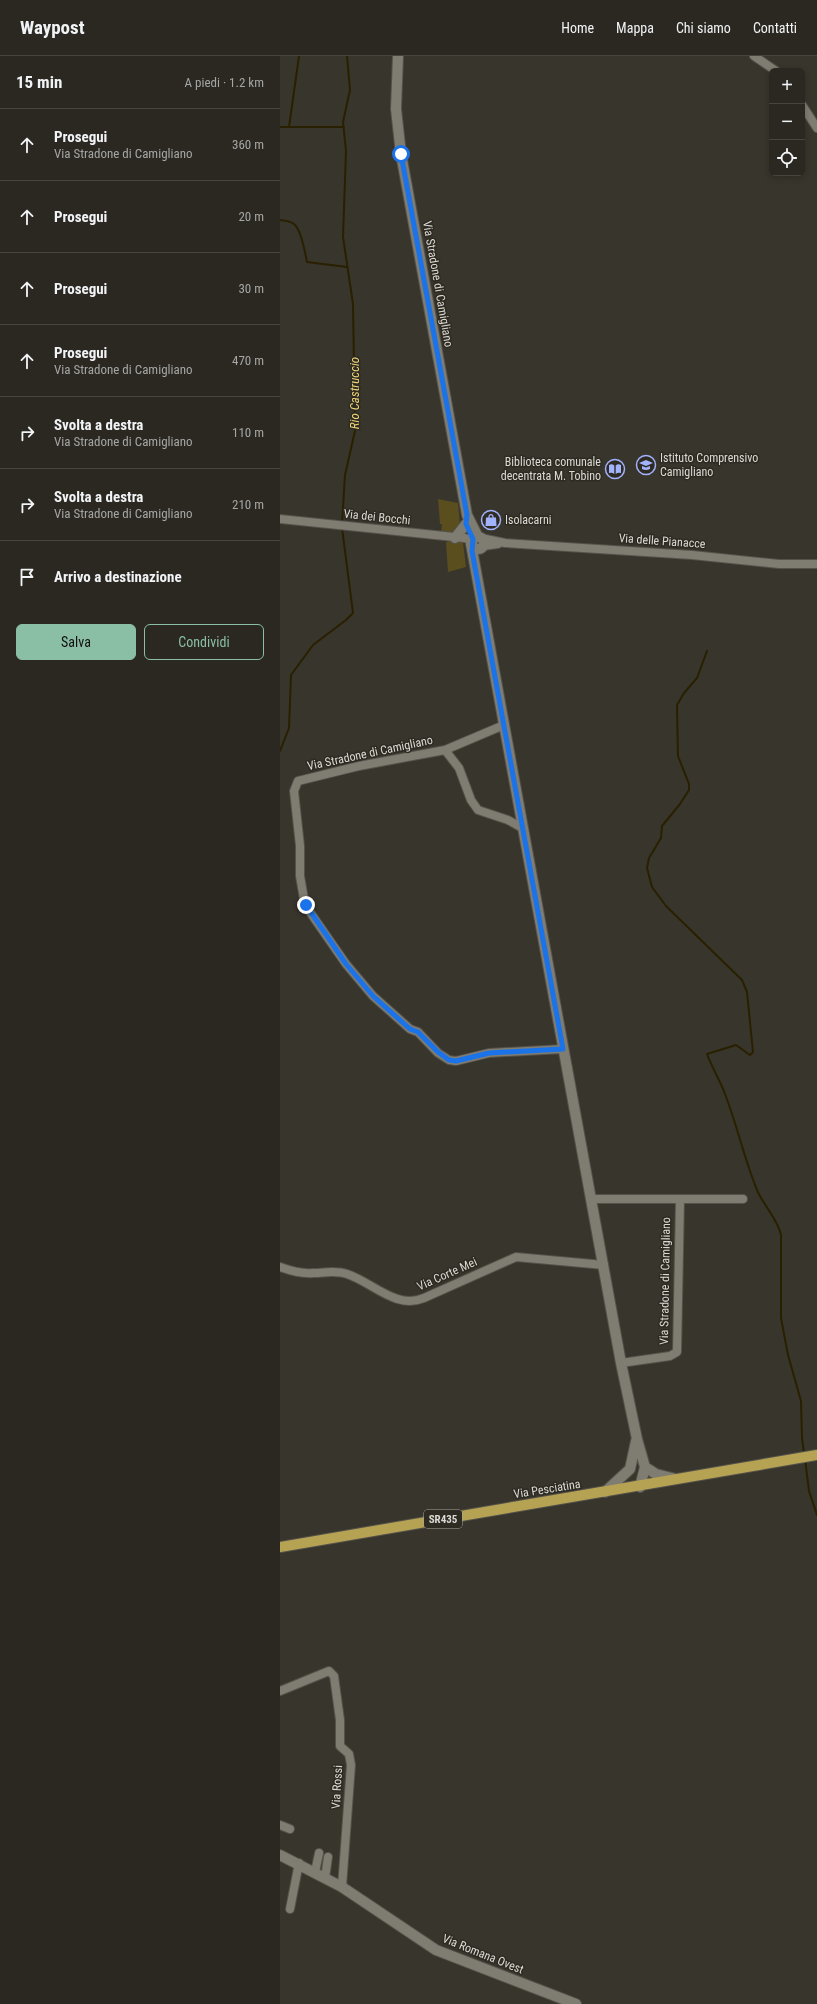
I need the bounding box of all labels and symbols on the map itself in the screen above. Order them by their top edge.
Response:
route start [392,145,410,163]
street label: Via Stradone di Camigliano [420,220,456,348]
water label: Rio Castruccio [347,357,362,429]
place label: Istituto Comprensivo Camigliano [660,451,758,479]
school or university icon: Istituto Comprensivo Camigliano [635,454,657,476]
place label: Biblioteca comunale decentrata M. Tobino [501,455,601,483]
library icon: Biblioteca comunale decentrata M. Tobino [604,458,626,480]
street label: Via dei Bocchi [343,507,411,527]
shop icon: Isolacarni [480,509,502,531]
place label: Isolacarni [505,513,552,527]
street label: Via delle Pianacce [618,531,706,551]
street label: Via Stradone di Camigliano [306,733,434,773]
route end [297,896,315,914]
street label: Via Stradone di Camigliano [657,1217,673,1345]
street label: Via Corte Mei [415,1255,479,1293]
street label: Via Pesciatina [513,1477,582,1501]
road number: SR435 [424,1510,462,1528]
street label: Via Rossi [329,1765,345,1809]
street label: Via Romana Ovest [440,1931,526,1977]

